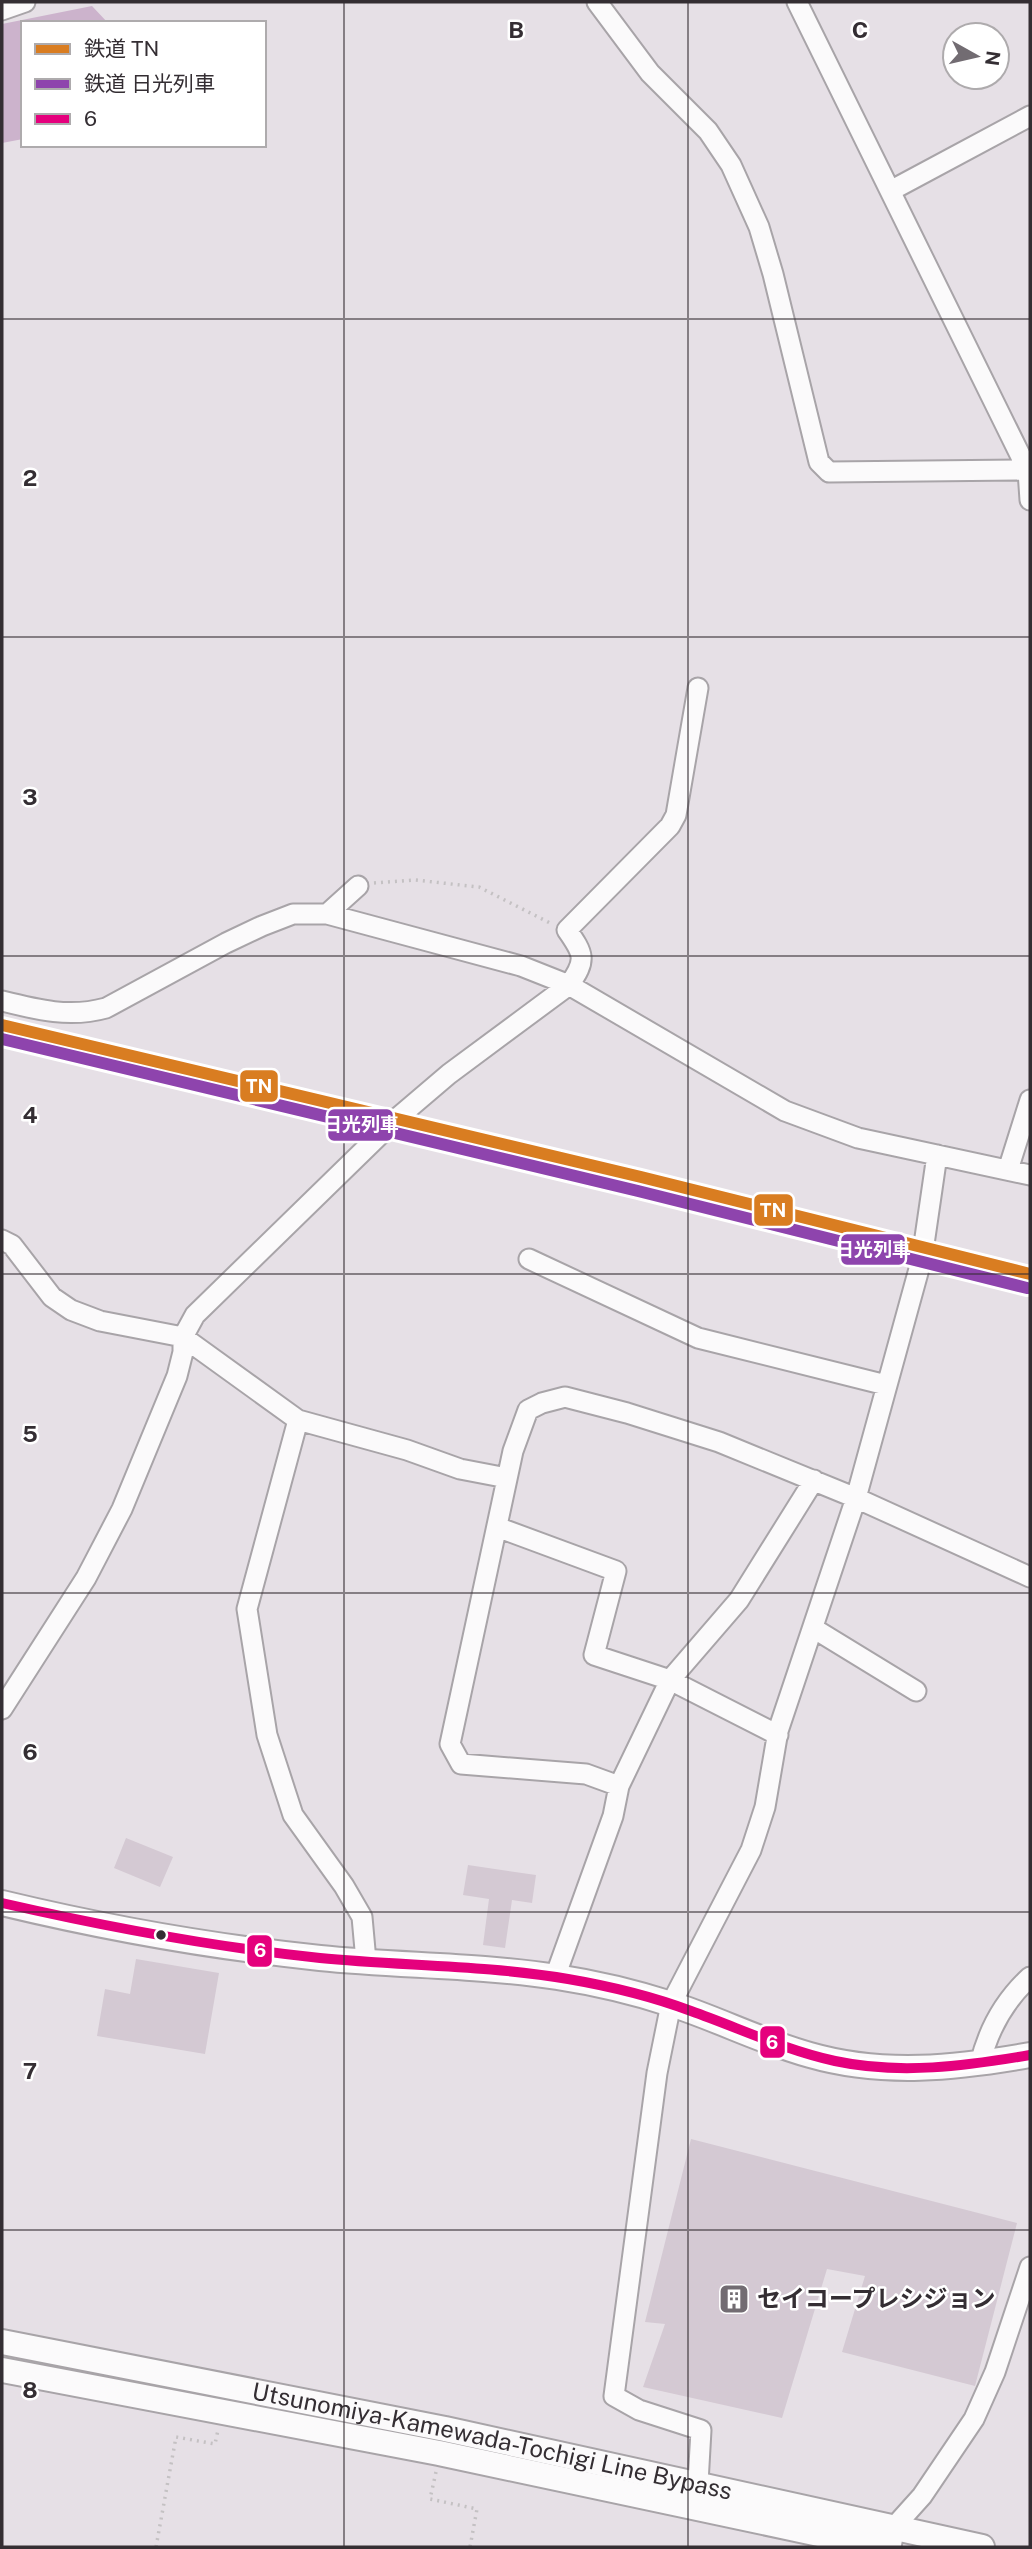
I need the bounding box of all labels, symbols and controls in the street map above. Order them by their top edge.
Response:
text: B [508,16,524,43]
text: C [852,16,868,43]
legend [21,21,266,147]
north arrow [941,21,1011,91]
text: 鉄道 TN [84,36,159,61]
text: N [981,49,1005,67]
text: 鉄道 日光列車 [84,71,215,96]
text: 6 [84,106,97,131]
text: 2 [23,464,37,491]
text: 3 [22,783,38,810]
line badge: TN [239,1069,279,1103]
text: TN [246,1075,272,1097]
text: 4 [22,1101,38,1128]
line badge: 日光列車 [327,1108,394,1142]
text: 日光列車 [323,1113,399,1135]
line badge: TN [753,1193,794,1227]
text: TN [760,1199,786,1221]
line badge: 日光列車 [840,1233,906,1266]
text: 日光列車 [835,1238,911,1260]
text: 5 [22,1420,38,1447]
text: 6 [22,1738,38,1765]
unlabelled marker [154,1928,168,1942]
line badge: 6 [246,1934,273,1968]
text: 6 [254,1939,266,1961]
line badge: 6 [759,2025,786,2059]
text: 6 [766,2031,778,2053]
text: 7 [23,2057,37,2084]
building icon: セイコープレシジョン [717,2282,751,2316]
place label: セイコープレシジョン [757,2284,996,2312]
text: 8 [22,2376,38,2403]
street label: Utsunomiya-Kamewada-Tochigi Line Bypass [250,2376,735,2505]

